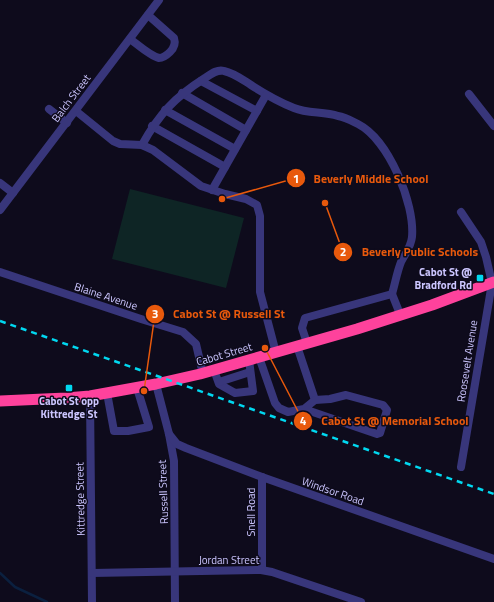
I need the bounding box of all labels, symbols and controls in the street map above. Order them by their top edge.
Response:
street label: Balch Street [48,71,94,125]
callout: Beverly Middle School [286,166,437,190]
text: 1 [293,169,299,188]
text: Beverly Middle School [314,169,428,188]
callout: Beverly Public Schools [333,240,486,264]
text: 2 [340,242,346,261]
text: Beverly Public Schools [362,242,479,261]
place label: Cabot St @ Bradford Rd [414,264,472,293]
marker: Cabot St @ Bradford Rd [475,273,485,283]
street label: Blaine Avenue [72,278,140,314]
callout: Cabot St @ Russell St [145,302,293,326]
text: 3 [152,304,158,323]
text: Cabot St @ Russell St [173,304,286,323]
street label: Roosevelt Avenue [453,318,481,403]
street label: Cabot Street [194,338,254,370]
marker: Cabot St opp Kittredge St [64,383,74,393]
place label: Cabot St opp Kittredge St [39,393,99,422]
callout: Cabot St @ Memorial School [293,409,476,433]
text: 4 [300,411,307,430]
text: Cabot St @ Memorial School [321,411,469,430]
street label: Russell Street [154,459,172,524]
street label: Kittredge Street [71,462,89,536]
street label: Windsor Road [300,473,366,509]
street label: Snell Road [243,487,259,536]
street label: Jordan Street [199,552,259,568]

